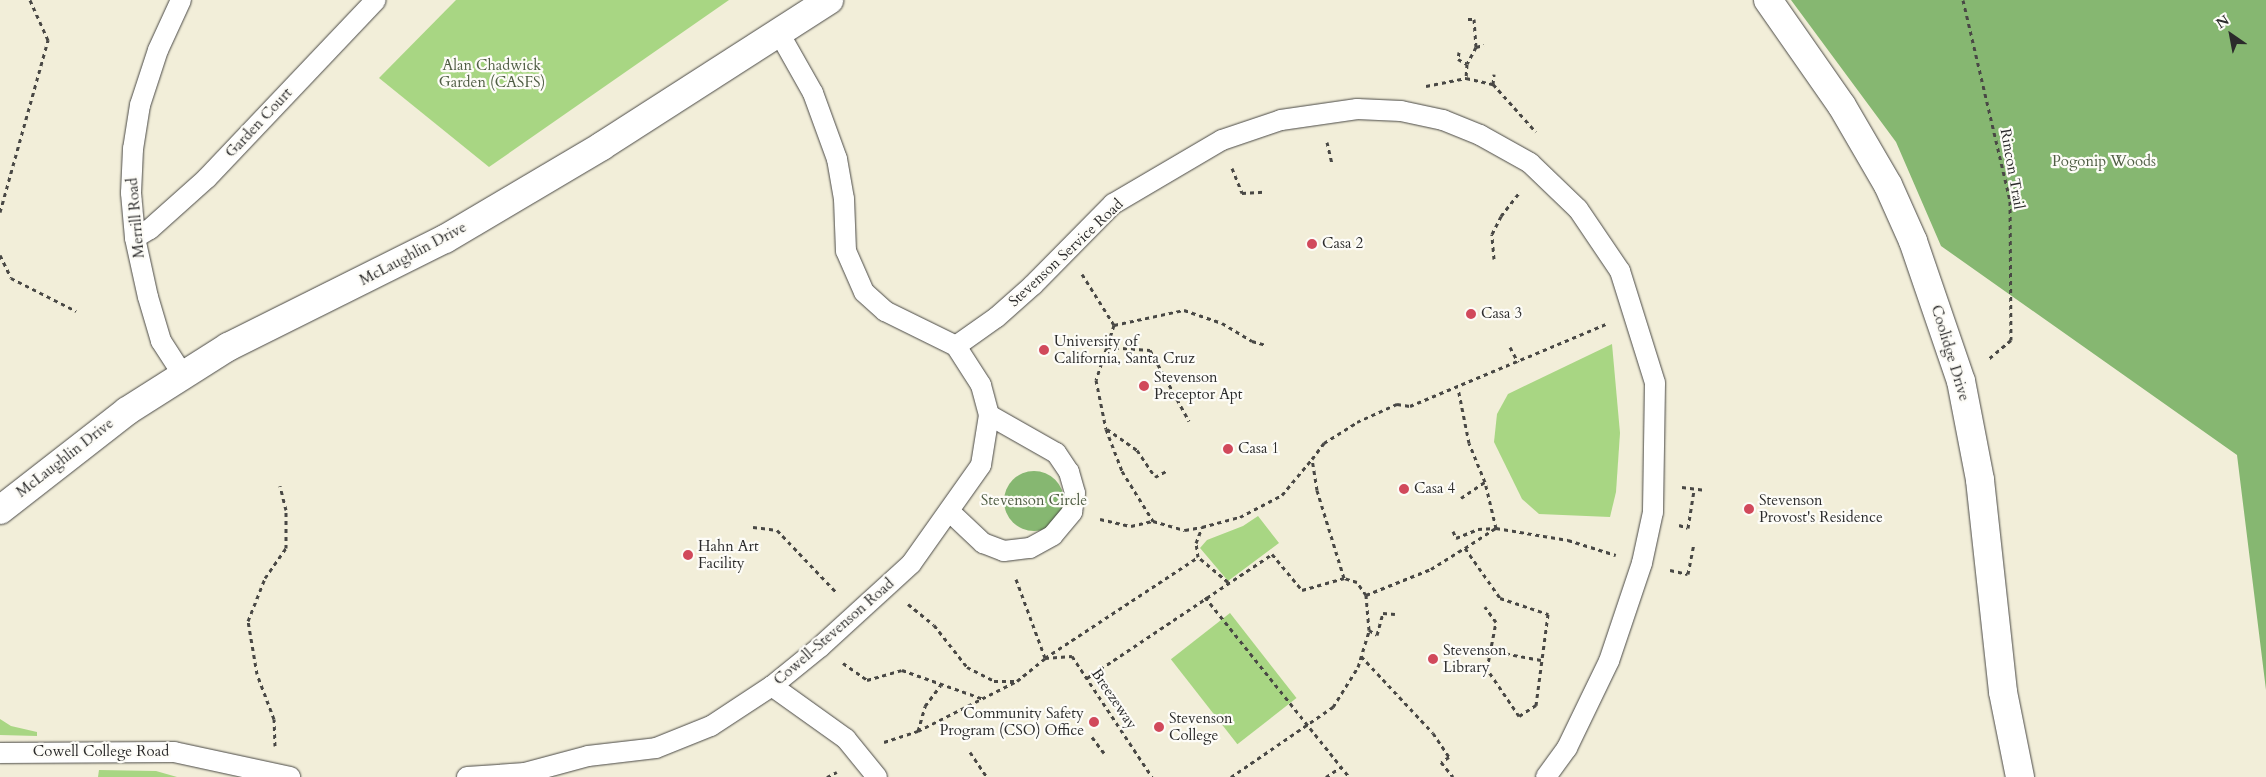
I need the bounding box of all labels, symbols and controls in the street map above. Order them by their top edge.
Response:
north arrow [2206,10,2256,60]
text: N [2212,11,2233,33]
park label: Alan Chadwick Garden (CASFS) [439,56,545,91]
street label: Garden Court [222,84,296,162]
street label: Rincon Trail [1996,127,2028,211]
park label: Pogonip Woods [2052,153,2156,171]
street label: Merrill Road [124,177,148,259]
street label: Stevenson Service Road [1005,195,1127,311]
street label: McLaughlin Drive [357,218,469,290]
place label: Casa 2 [1322,235,1363,253]
marker: Casa 2 [1306,238,1318,250]
street label: Coolidge Drive [1927,303,1973,403]
place label: Casa 3 [1481,305,1522,323]
marker: Casa 3 [1465,308,1477,320]
place label: University of California, Santa Cruz [1054,332,1195,367]
marker: University of California, Santa Cruz [1038,344,1050,356]
place label: Stevenson Preceptor Apt [1154,368,1243,403]
marker: Stevenson Preceptor Apt [1138,380,1150,392]
street label: McLaughlin Drive [13,415,117,501]
place label: Casa 1 [1238,440,1279,458]
marker: Casa 1 [1222,443,1234,455]
place label: Casa 4 [1414,480,1455,498]
marker: Casa 4 [1398,483,1410,495]
place label: Stevenson Provost's Residence [1759,491,1883,526]
park label: Stevenson Circle [981,492,1087,510]
marker: Stevenson Provost's Residence [1743,503,1755,515]
place label: Hahn Art Facility [698,537,759,572]
marker: Hahn Art Facility [682,549,694,561]
street label: Cowell-Stevenson Road [770,575,898,689]
place label: Stevenson Library [1443,641,1507,676]
marker: Stevenson Library [1427,653,1439,665]
street label: Breezeway [1087,665,1141,733]
place label: Community Safety Program (CSO) Office [939,704,1084,739]
place label: Stevenson College [1169,709,1233,744]
marker: Community Safety Program (CSO) Office [1088,716,1100,728]
marker: Stevenson College [1153,721,1165,733]
street label: Cowell College Road [33,743,169,761]

